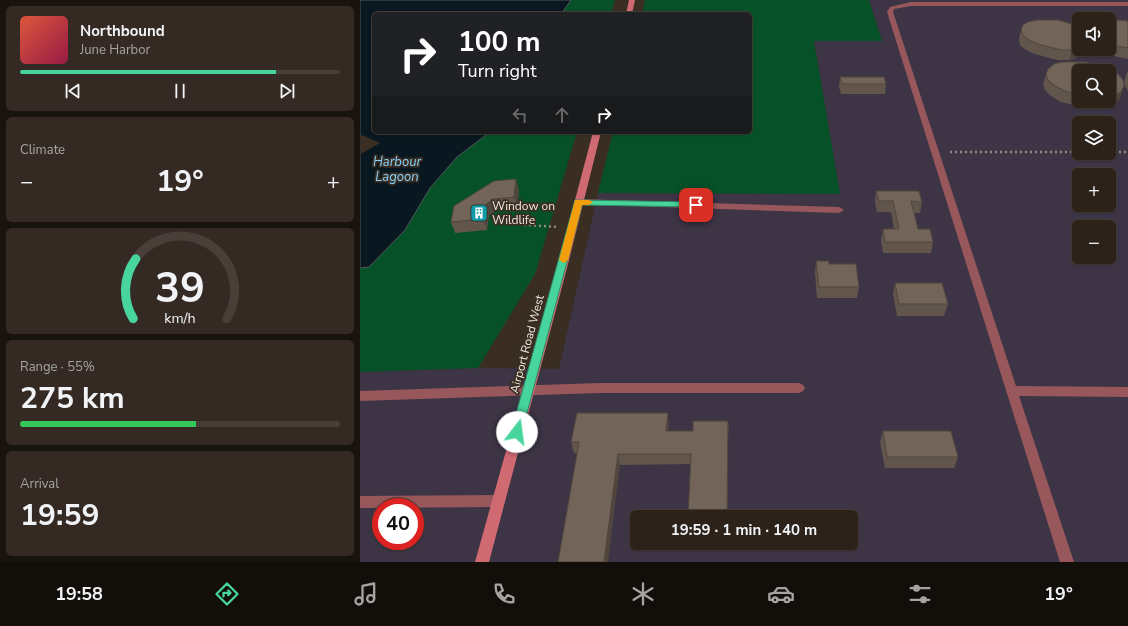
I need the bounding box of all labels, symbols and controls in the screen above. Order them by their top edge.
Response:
map controls [1072,12,1116,264]
button: sound [1072,12,1116,56]
text: Northbound [80,21,165,41]
text: 100 m [458,23,541,61]
icon: right [392,28,444,80]
text: June Harbor [80,41,150,59]
text: Turn right [458,59,537,83]
button: search [1072,64,1116,108]
icon: previous [62,80,84,102]
icon: pause [169,80,191,102]
icon: next [276,80,298,102]
icon: left [509,104,531,126]
icon: ahead [551,104,573,126]
icon: right [593,104,615,126]
button: layers [1072,116,1116,160]
text: Climate [20,141,65,159]
water label: Harbour Lagoon [373,153,421,186]
text: 19° [156,161,204,202]
text: − [20,167,33,197]
text: + [327,167,340,197]
button: + [1072,168,1116,212]
pin [679,188,713,222]
icon: arrive [685,194,707,216]
place label: Window on Wildlife [492,198,555,228]
building icon: Window on Wildlife [469,203,489,223]
button: − [1072,220,1116,264]
text: 39 [155,260,205,317]
street label: Airport Road West [506,292,548,395]
text: km/h [164,309,196,328]
text: Range · 55% [20,358,95,376]
text: 275 km [20,378,125,419]
position arrow [496,411,538,453]
text: Arrival [20,475,59,493]
text: 19:59 [20,495,99,536]
speed limit sign: 40 [372,498,424,550]
text: 19:59 · 1 min · 140 m [671,520,817,540]
icon: directions [213,580,241,608]
icon: music [352,580,380,608]
icon: phone [490,580,518,608]
icon: climate [629,580,657,608]
icon: car [767,580,795,608]
icon: filters [906,580,934,608]
text: 19:58 [55,582,103,606]
text: 19° [1044,582,1073,606]

